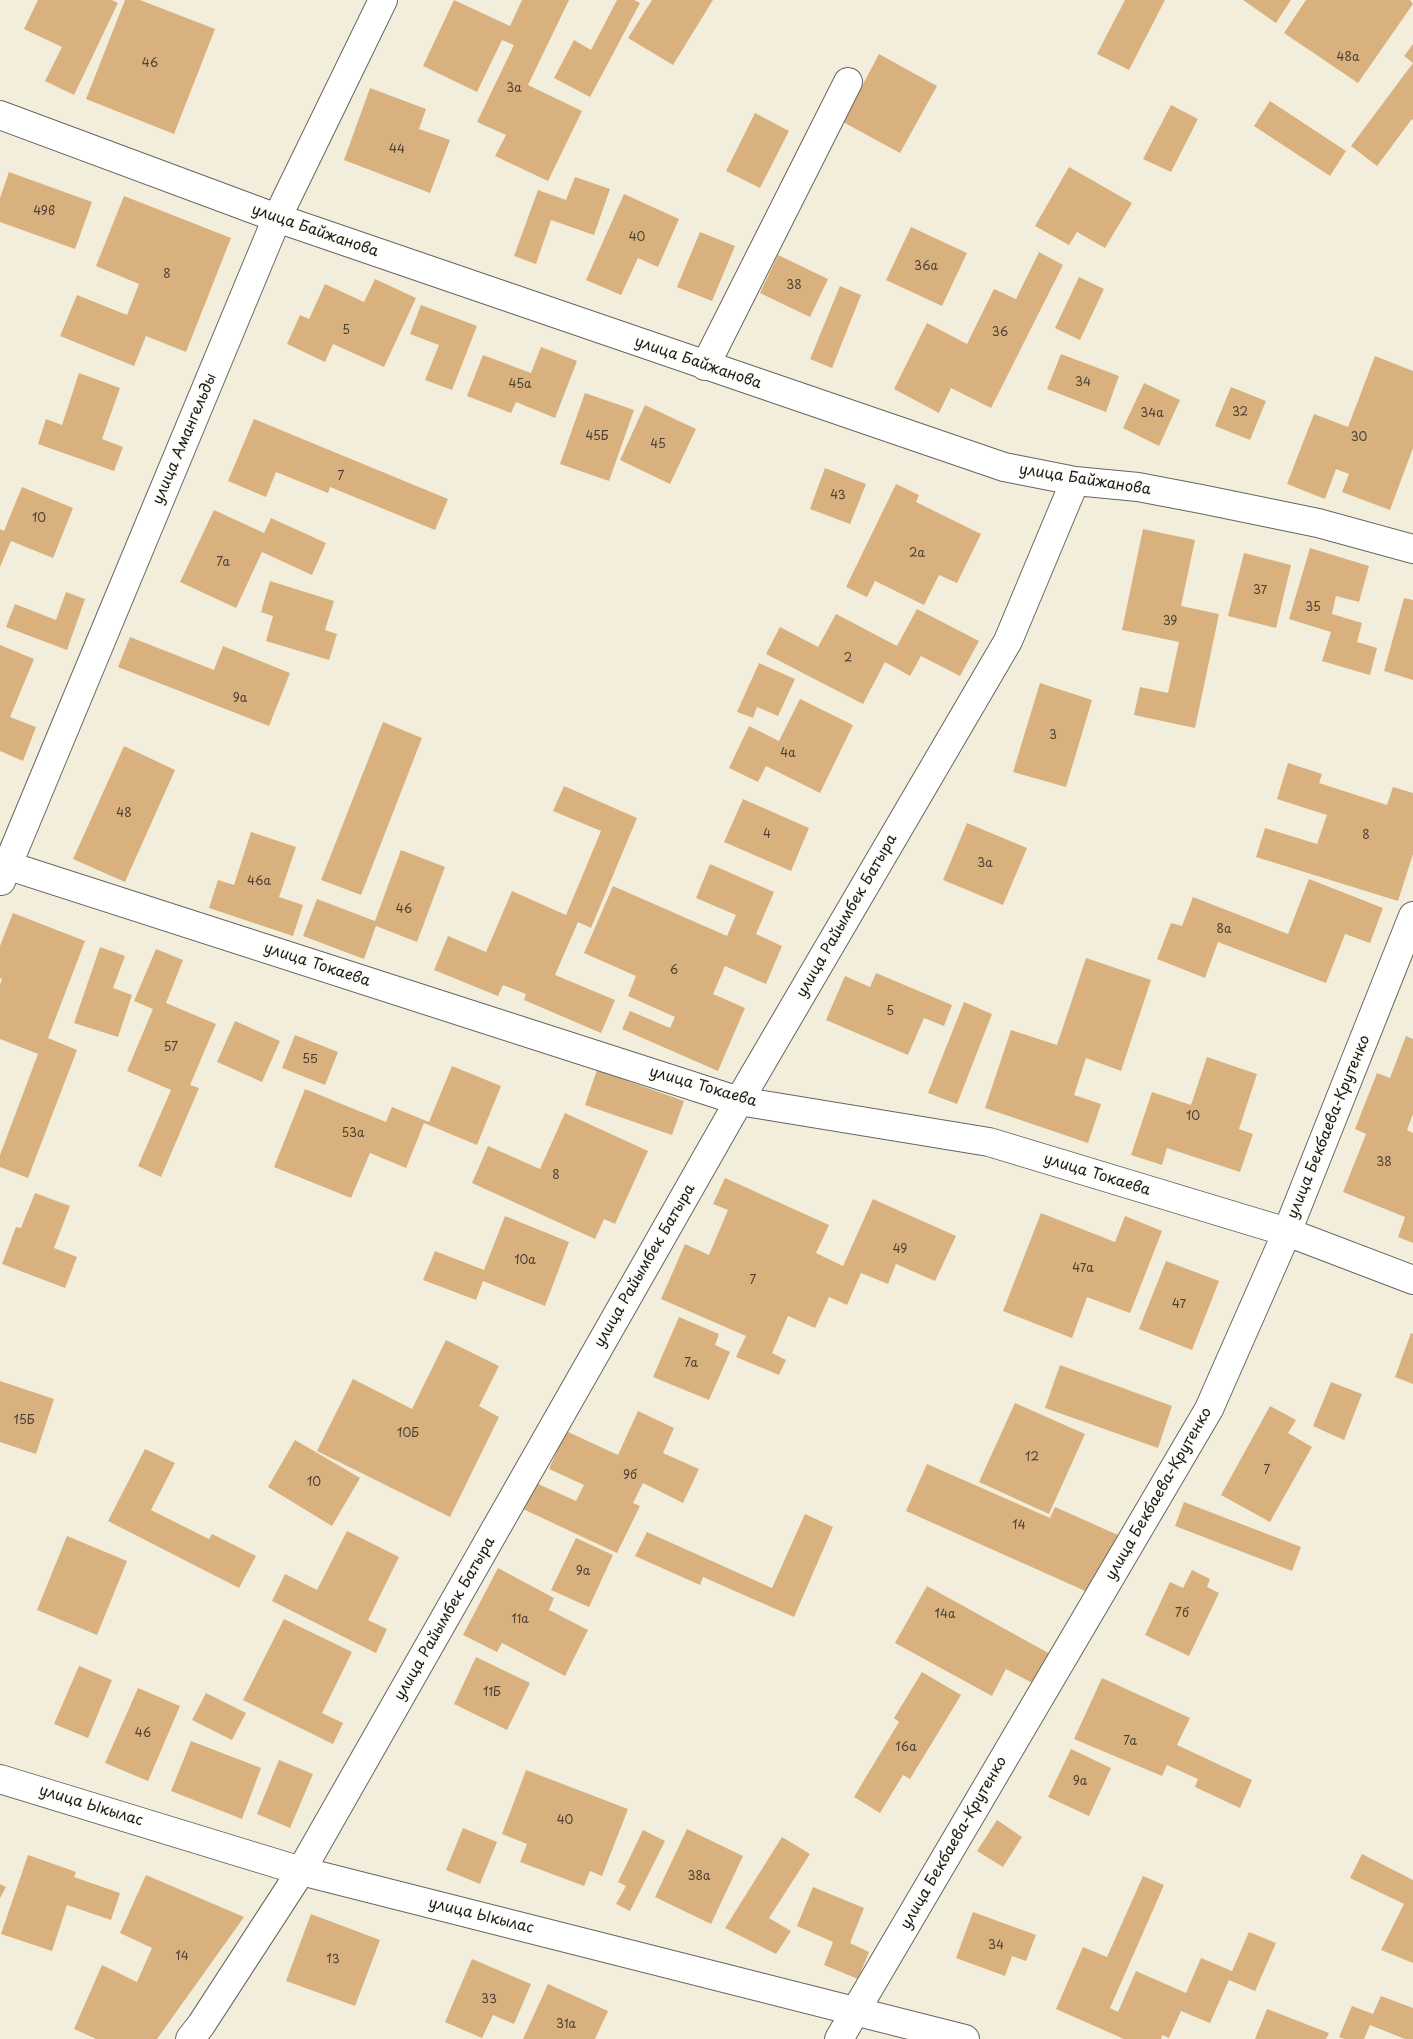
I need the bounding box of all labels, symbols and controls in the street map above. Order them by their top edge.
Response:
house number: 48а [1337,51,1359,65]
house number: 46 [142,57,158,71]
house number: 3а [506,82,522,96]
house number: 44 [389,143,405,157]
street label: улица Байжанова [249,201,381,261]
house number: 49в [33,205,55,219]
house number: 40 [629,231,645,245]
house number: 36а [914,260,938,274]
house number: 8 [163,268,171,282]
house number: 38 [786,279,802,293]
house number: 5 [342,324,350,338]
house number: 36 [992,326,1008,340]
street label: улица Байжанова [632,333,764,393]
street label: улица Амангельды [149,371,221,507]
house number: 34 [1075,376,1091,390]
house number: 45а [509,378,531,392]
house number: 32 [1232,406,1248,420]
house number: 34а [1140,407,1164,421]
house number: 45Б [585,430,609,444]
house number: 30 [1351,431,1367,445]
house number: 45 [650,438,666,452]
street label: улица Байжанова [1018,461,1152,499]
house number: 7 [338,470,344,484]
house number: 43 [830,489,846,503]
house number: 10 [32,512,46,526]
house number: 2а [909,547,925,561]
house number: 7а [216,556,230,570]
house number: 37 [1253,584,1267,598]
house number: 35 [1305,601,1321,615]
house number: 39 [1163,615,1177,629]
house number: 2 [844,652,852,666]
house number: 9а [233,692,247,706]
house number: 3 [1049,729,1057,743]
house number: 4а [780,747,796,761]
house number: 48 [116,807,132,821]
house number: 4 [763,828,771,842]
house number: 8 [1362,829,1370,843]
street label: улица Райымбек Батыра [793,831,901,1001]
house number: 3а [977,857,993,871]
house number: 46а [247,875,271,889]
house number: 46 [396,903,412,917]
house number: 8а [1217,923,1231,937]
street label: улица Токаева [262,939,372,991]
house number: 6 [670,964,678,978]
house number: 5 [886,1005,894,1019]
street label: улица Бекбаева-Крутенко [1284,1033,1374,1221]
house number: 57 [164,1041,178,1055]
house number: 55 [302,1053,318,1067]
street label: улица Токаева [647,1063,759,1111]
house number: 10 [1186,1110,1200,1124]
house number: 53а [342,1127,364,1141]
street label: улица Токаева [1041,1150,1153,1200]
house number: 38 [1376,1156,1392,1170]
house number: 8 [552,1169,560,1183]
street label: улица Райымбек Батыра [591,1181,699,1351]
house number: 49 [893,1243,907,1257]
house number: 10а [514,1254,536,1268]
house number: 47а [1072,1262,1094,1276]
house number: 7 [750,1274,756,1288]
house number: 47 [1172,1298,1186,1312]
house number: 7а [684,1357,698,1371]
street label: улица Бекбаева-Крутенко [1102,1404,1216,1584]
house number: 15Б [14,1414,34,1428]
house number: 10Б [397,1427,419,1441]
house number: 12 [1025,1451,1039,1465]
house number: 7 [1264,1464,1270,1478]
house number: 9б [623,1469,637,1483]
house number: 10 [307,1476,321,1490]
house number: 14 [1012,1519,1026,1533]
street label: улица Райымбек Батыра [391,1534,499,1704]
house number: 9а [576,1565,590,1579]
house number: 7б [1175,1607,1189,1621]
house number: 14а [935,1608,955,1622]
house number: 11а [511,1613,529,1627]
house number: 11Б [483,1686,501,1700]
house number: 46 [135,1727,151,1741]
house number: 7а [1123,1735,1137,1749]
house number: 16а [895,1741,917,1755]
street label: улица Бекбаева-Крутенко [897,1753,1011,1933]
house number: 9а [1073,1775,1087,1789]
street label: улица Ыкылас [37,1782,145,1830]
house number: 40 [557,1814,573,1828]
house number: 38а [688,1870,710,1884]
street label: улица Ыкылас [427,1894,535,1938]
house number: 34 [988,1939,1004,1953]
house number: 14 [175,1950,189,1964]
house number: 13 [326,1953,340,1967]
house number: 33 [481,1993,497,2007]
house number: 31а [556,2018,576,2032]

